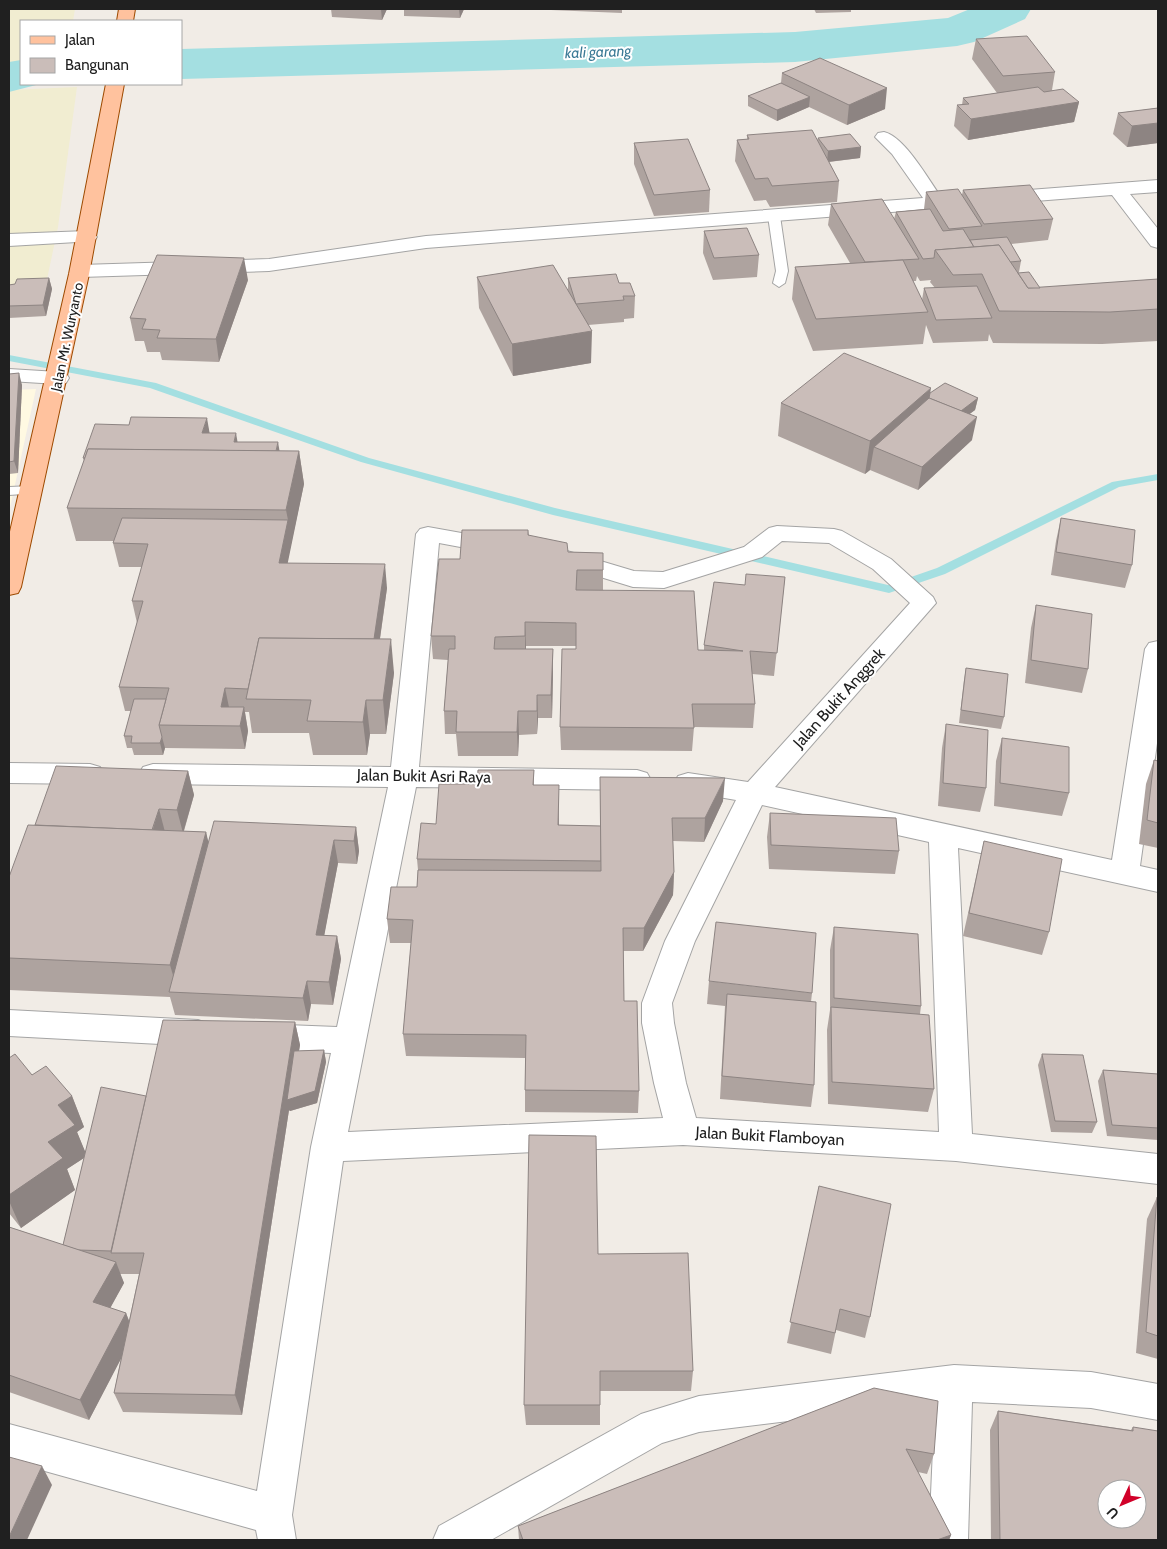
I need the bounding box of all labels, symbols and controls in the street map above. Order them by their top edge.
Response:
legend [20,20,182,85]
text: Jalan [64,31,95,49]
water label: kali garang [564,42,633,62]
text: Bangunan [65,56,129,74]
street label: Jalan Mr. Wuryanto [46,281,87,394]
street label: Jalan Bukit Anggrek [788,643,889,753]
street label: Jalan Bukit Asri Raya [356,765,492,787]
street label: Jalan Bukit Flamboyan [694,1123,845,1149]
north arrow [1097,1479,1147,1529]
text: U [1103,1503,1123,1523]

